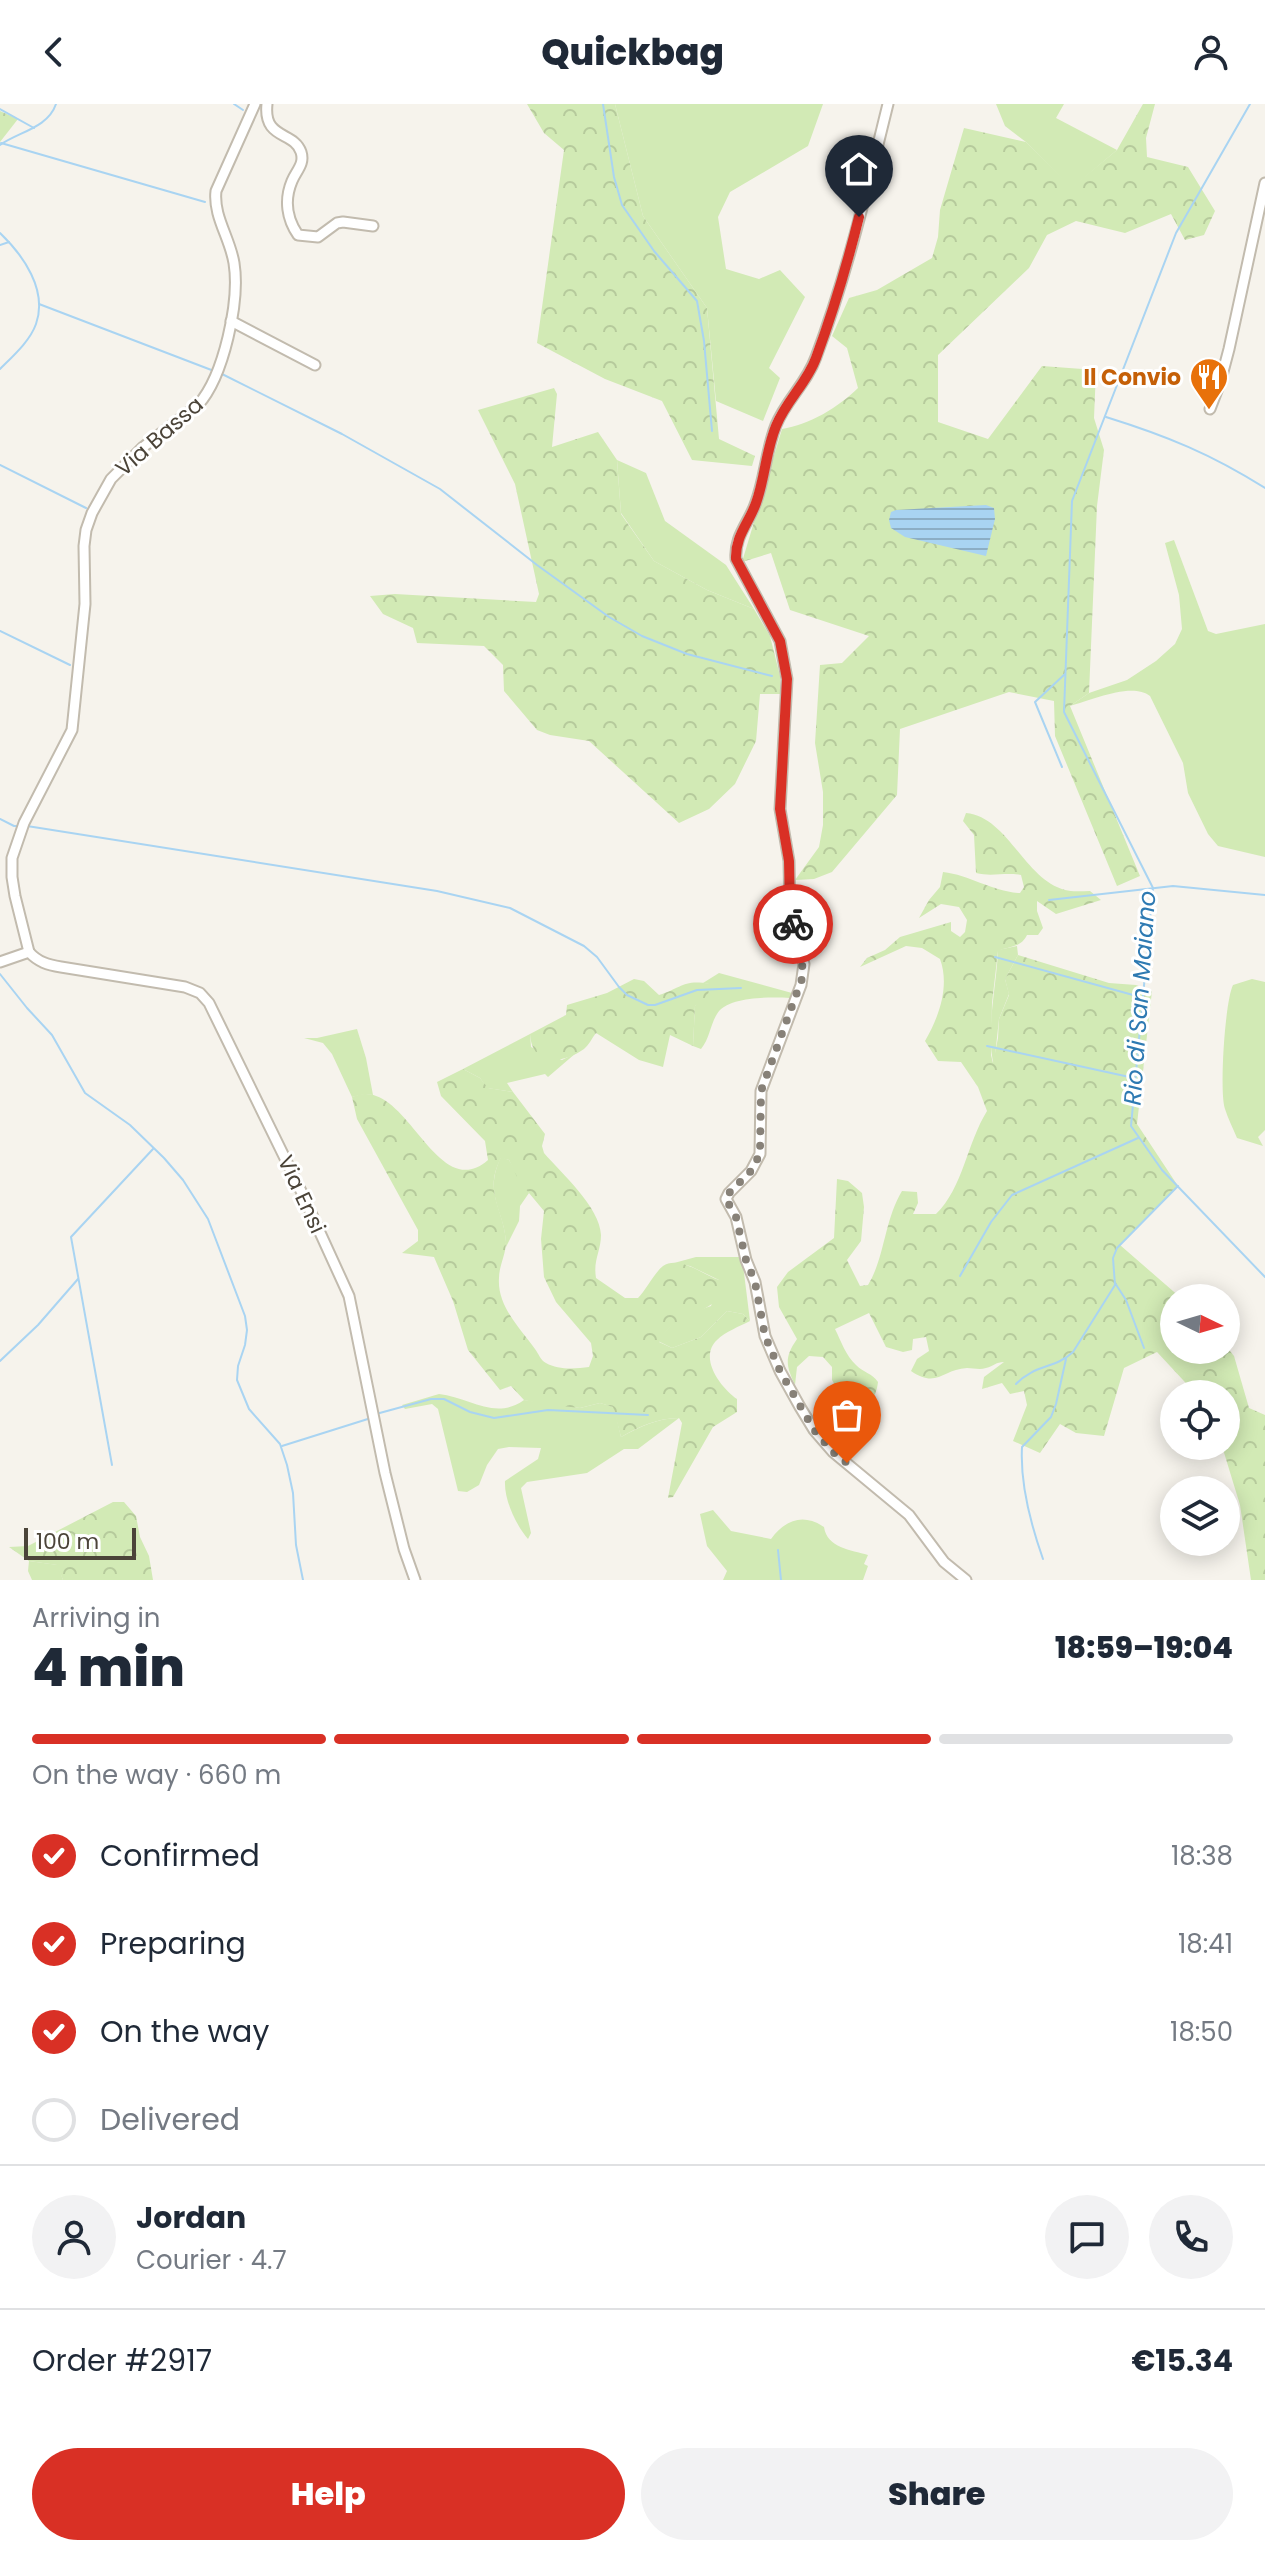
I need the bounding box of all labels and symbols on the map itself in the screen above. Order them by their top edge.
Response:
pin [825,135,893,217]
restaurant icon: Il Convio [1188,356,1230,411]
place label: Il Convio [1083,362,1181,393]
street label: Via Bassa [109,390,210,483]
courier [753,884,833,964]
water label: Rio di San Maiano [1116,890,1163,1106]
street label: Via Ensi [270,1150,333,1239]
north arrow [1160,1284,1240,1364]
pin [813,1381,881,1463]
scale bar [24,1524,136,1560]

